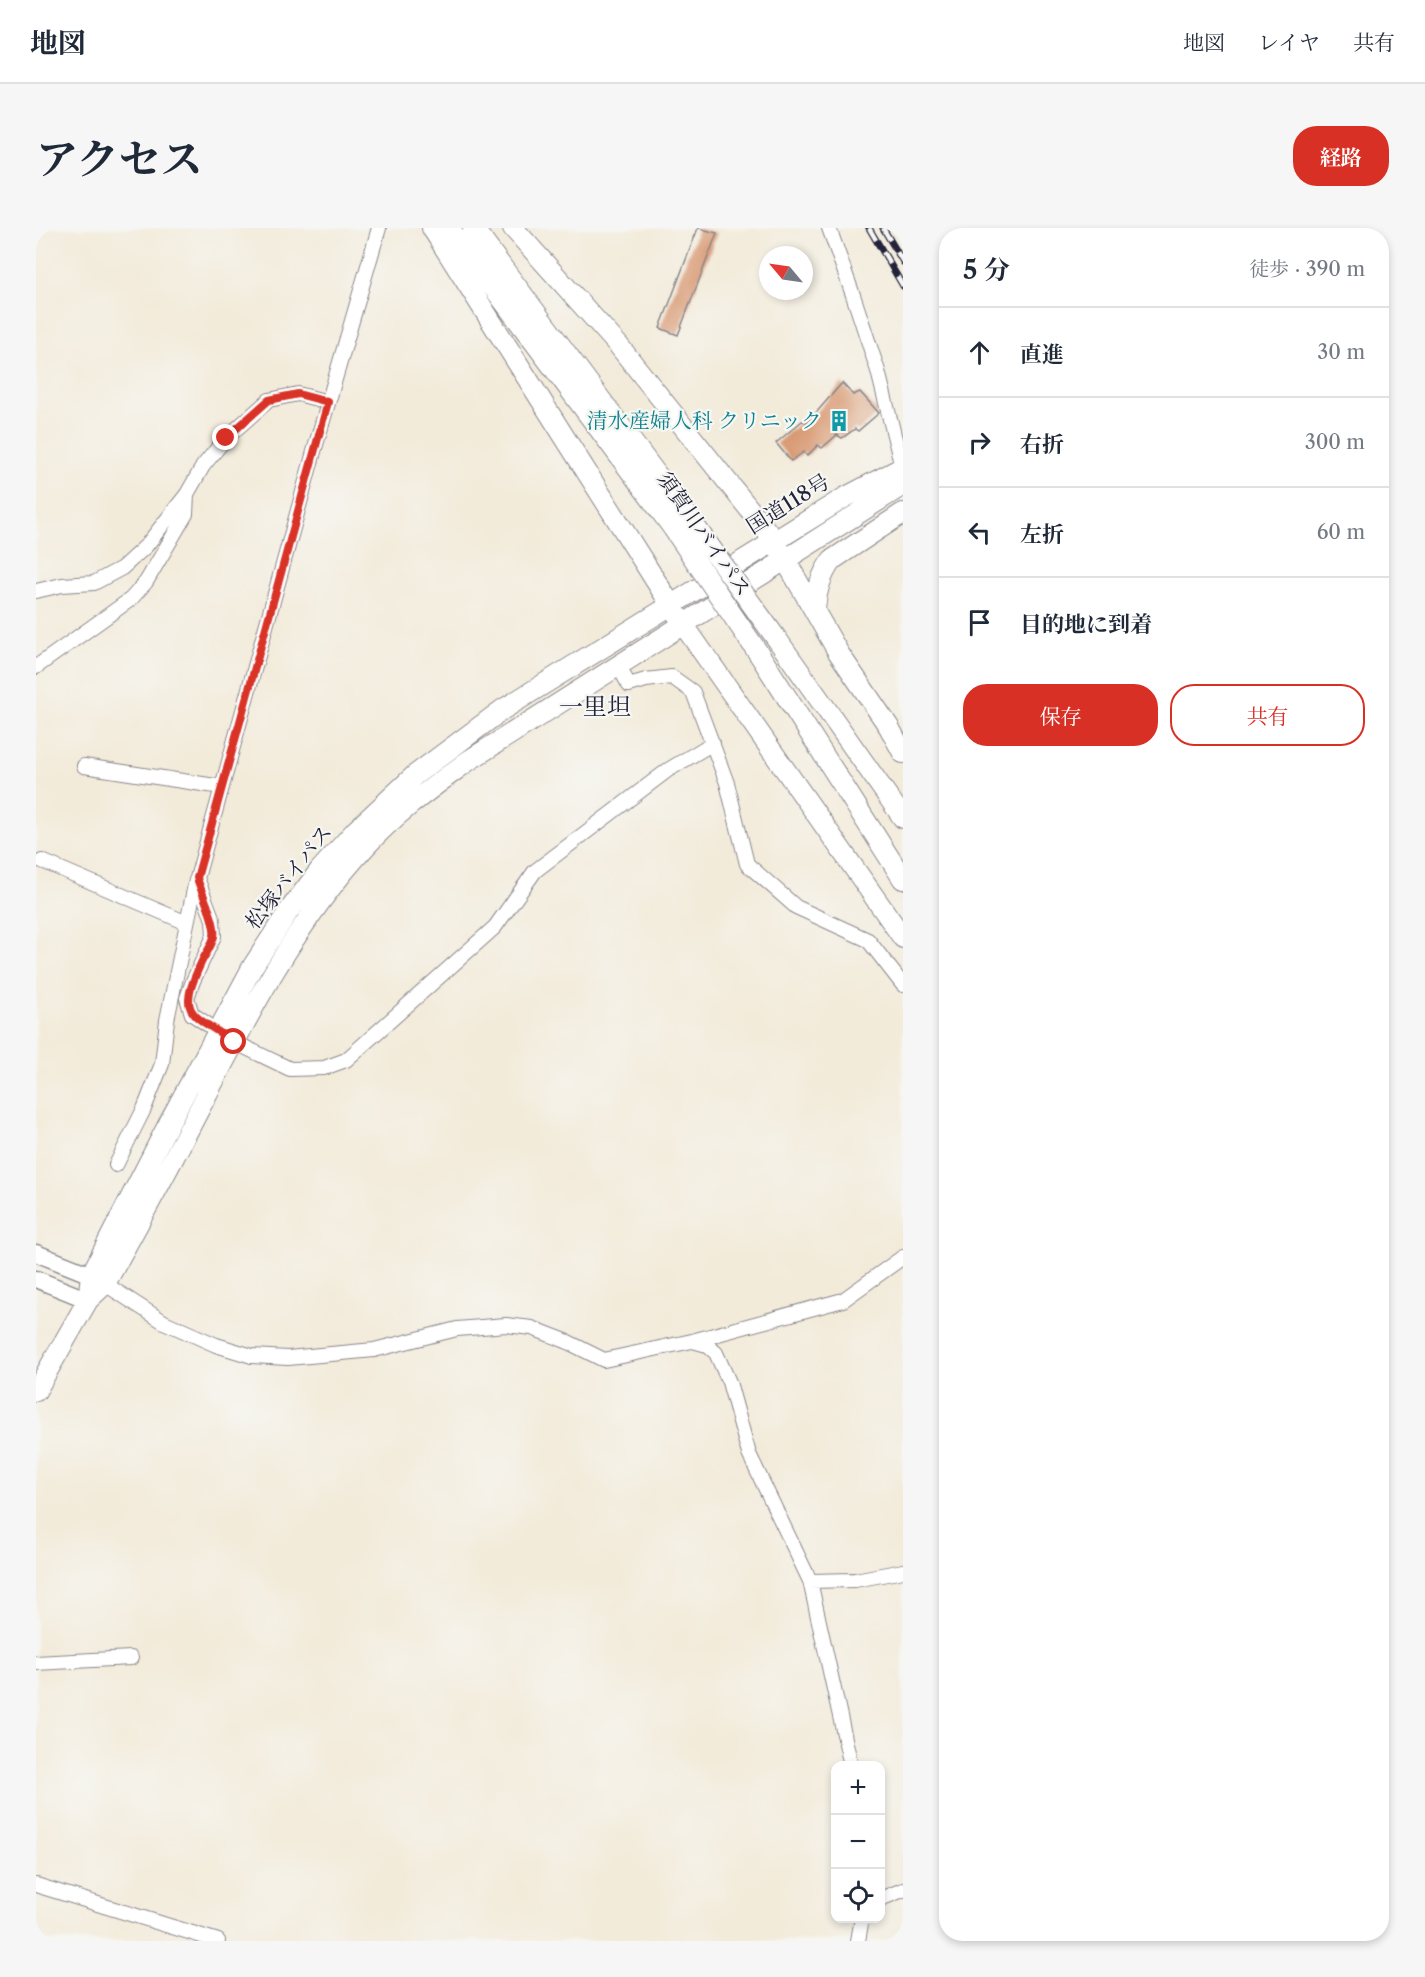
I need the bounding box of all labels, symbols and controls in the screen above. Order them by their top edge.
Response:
text: 地図 [30,26,86,60]
text: 地図 [1183,30,1225,55]
text: レイヤ [1258,30,1320,55]
text: 共有 [1353,30,1395,55]
button: 経路 [1293,126,1389,186]
text: アクセス [36,133,203,185]
north arrow [759,246,813,300]
text: 5 分 [963,254,1010,286]
text: 徒歩 · 390 m [1249,257,1365,281]
icon: ahead [963,336,996,369]
text: 30 m [1317,340,1365,364]
text: 直進 [1020,341,1064,368]
place label: 清水産婦人科 クリニック [587,408,822,433]
building icon: 清水産婦人科 クリニック [827,409,851,433]
route end [212,424,238,450]
icon: right [963,426,996,459]
text: 300 m [1305,430,1365,454]
text: 右折 [1020,431,1064,458]
street label: 須賀川バイパス [652,467,757,601]
street label: 国道118号 [742,468,834,539]
icon: left [963,516,996,549]
text: 60 m [1317,520,1365,544]
text: 左折 [1020,521,1064,548]
icon: arrive [963,606,996,639]
text: 目的地に到着 [1020,611,1152,638]
button: 保存 [963,684,1158,746]
button: 共有 [1170,684,1365,746]
district label: 一里坦 [559,692,631,721]
street label: 松塚バイパス [240,820,337,934]
route start [220,1028,246,1054]
map controls [831,1761,885,1923]
button: + [831,1761,885,1815]
button: − [831,1815,885,1869]
button: locate [831,1869,885,1923]

